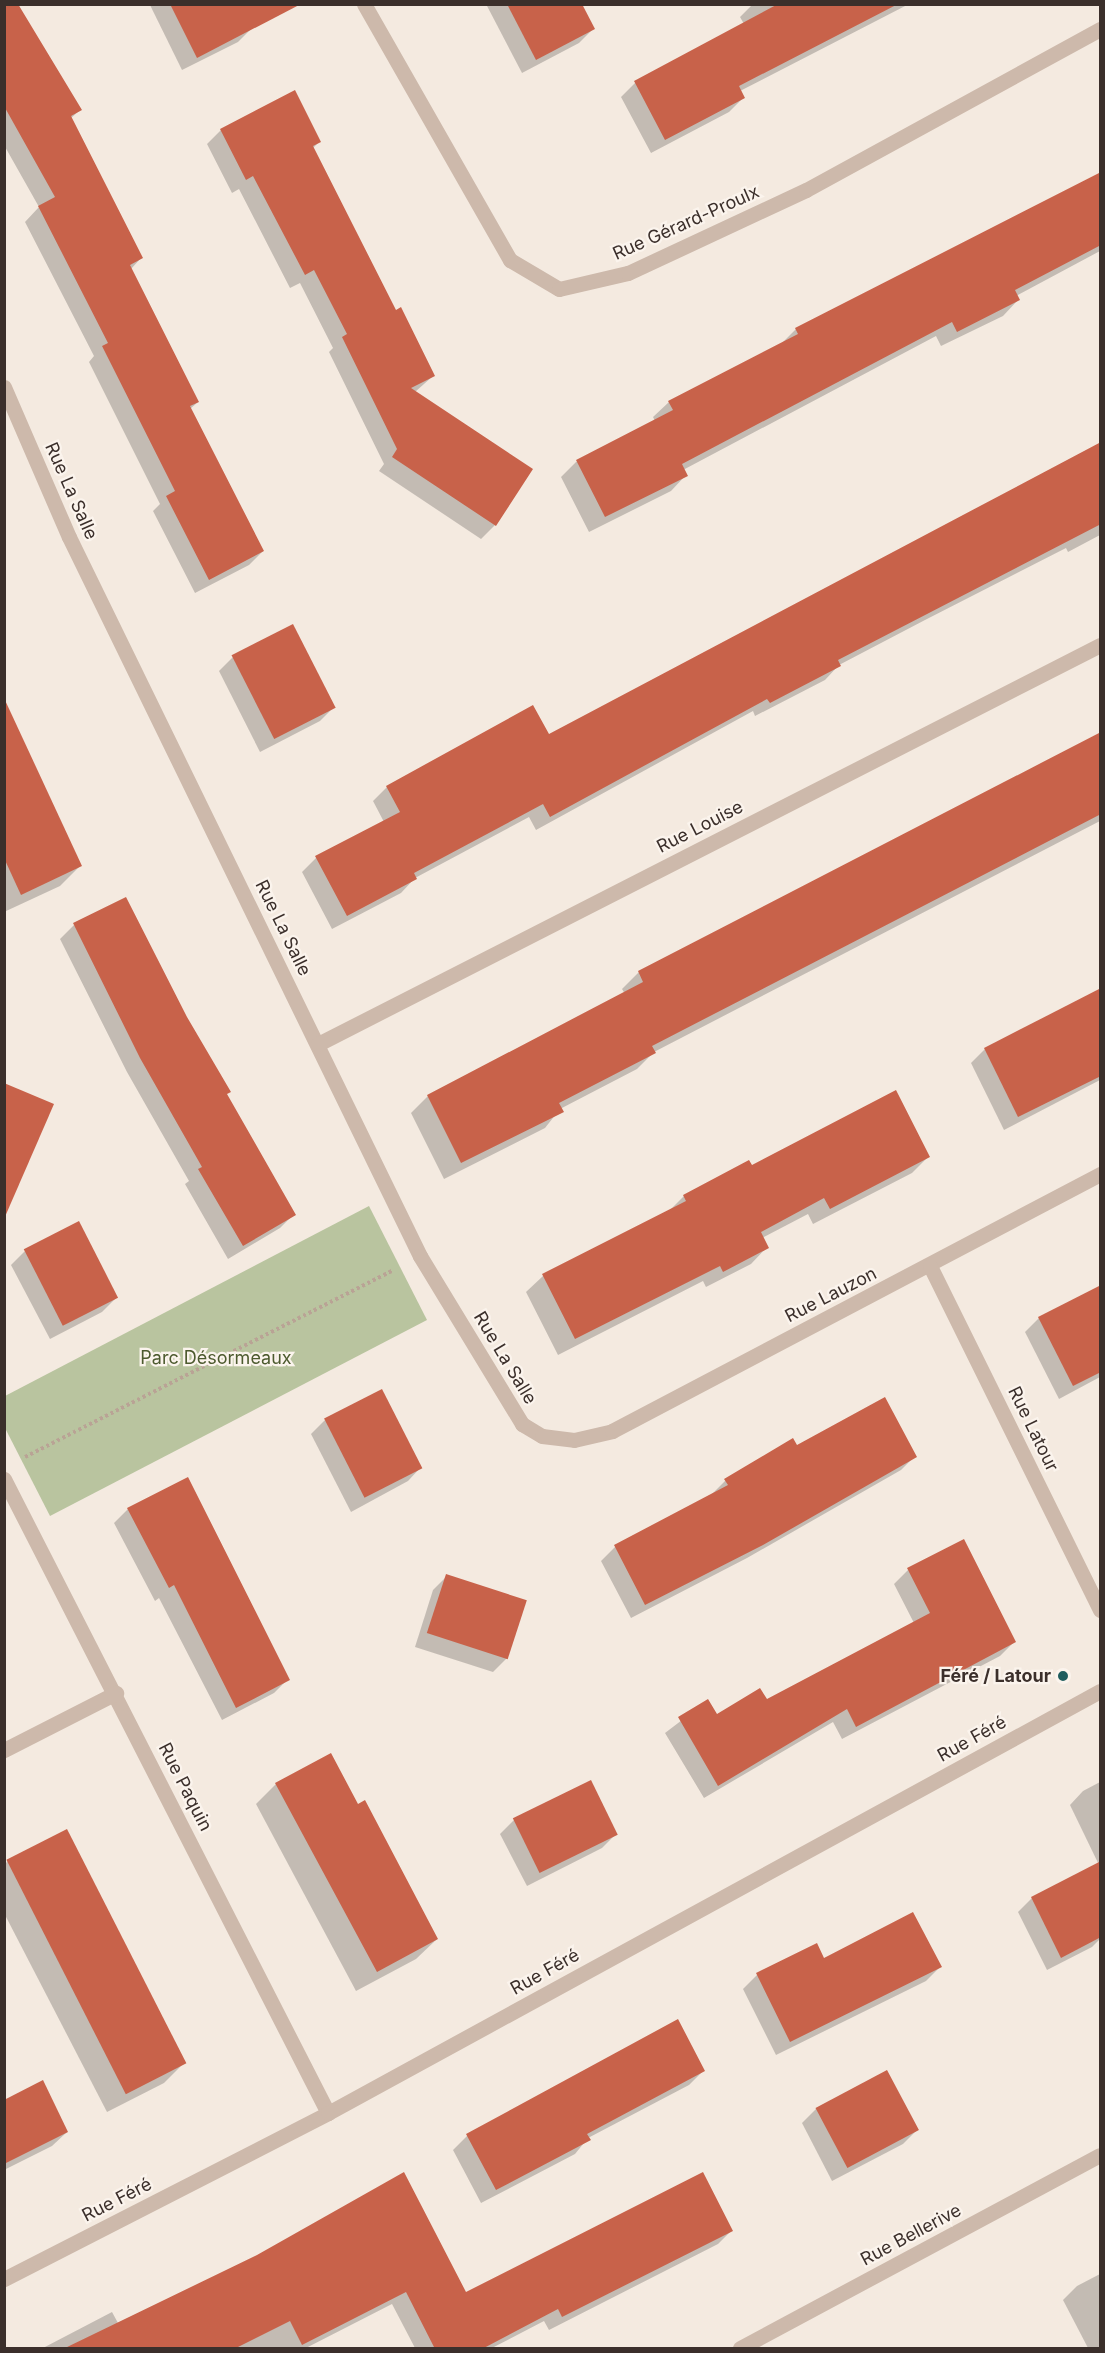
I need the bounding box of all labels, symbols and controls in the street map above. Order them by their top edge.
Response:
street label: Rue Gérard-Proulx [609,181,763,265]
street label: Rue La Salle [40,439,102,543]
street label: Rue Louise [653,796,747,858]
street label: Rue La Salle [250,877,316,979]
street label: Rue Lauzon [782,1263,880,1327]
street label: Rue La Salle [469,1308,541,1408]
park label: Parc Désormeaux [140,1347,292,1369]
street label: Rue Latour [1003,1383,1063,1475]
place label: Féré / Latour [940,1665,1051,1687]
marker: Féré / Latour [1056,1669,1070,1683]
street label: Rue Féré [934,1711,1010,1767]
street label: Rue Paquin [154,1739,216,1835]
street label: Rue Féré [507,1944,583,2000]
street label: Rue Féré [79,2173,155,2227]
street label: Rue Bellerive [857,2199,965,2271]

